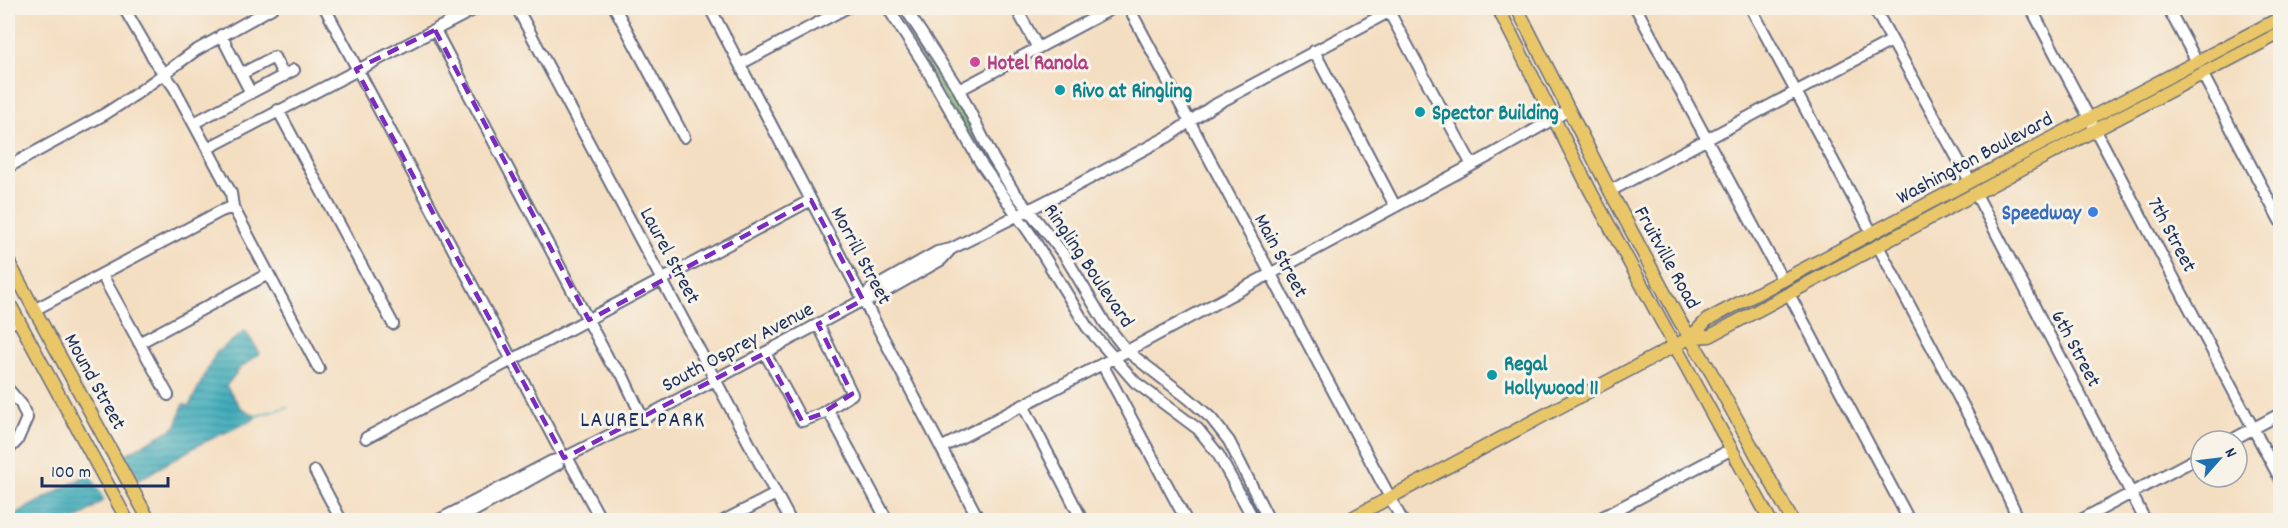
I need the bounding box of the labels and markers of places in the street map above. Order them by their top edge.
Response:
place label: Hotel Ranola [987,50,1089,80]
marker: Hotel Ranola [968,55,982,69]
place label: Rivo at Ringling [1072,78,1192,108]
marker: Rivo at Ringling [1053,83,1067,97]
place label: Spector Building [1432,100,1559,130]
marker: Spector Building [1413,105,1427,119]
place label: Speedway [2002,200,2082,230]
marker: Speedway [2086,205,2100,219]
place label: Regal Hollywood 11 [1504,351,1599,405]
marker: Regal Hollywood 11 [1485,368,1499,382]

